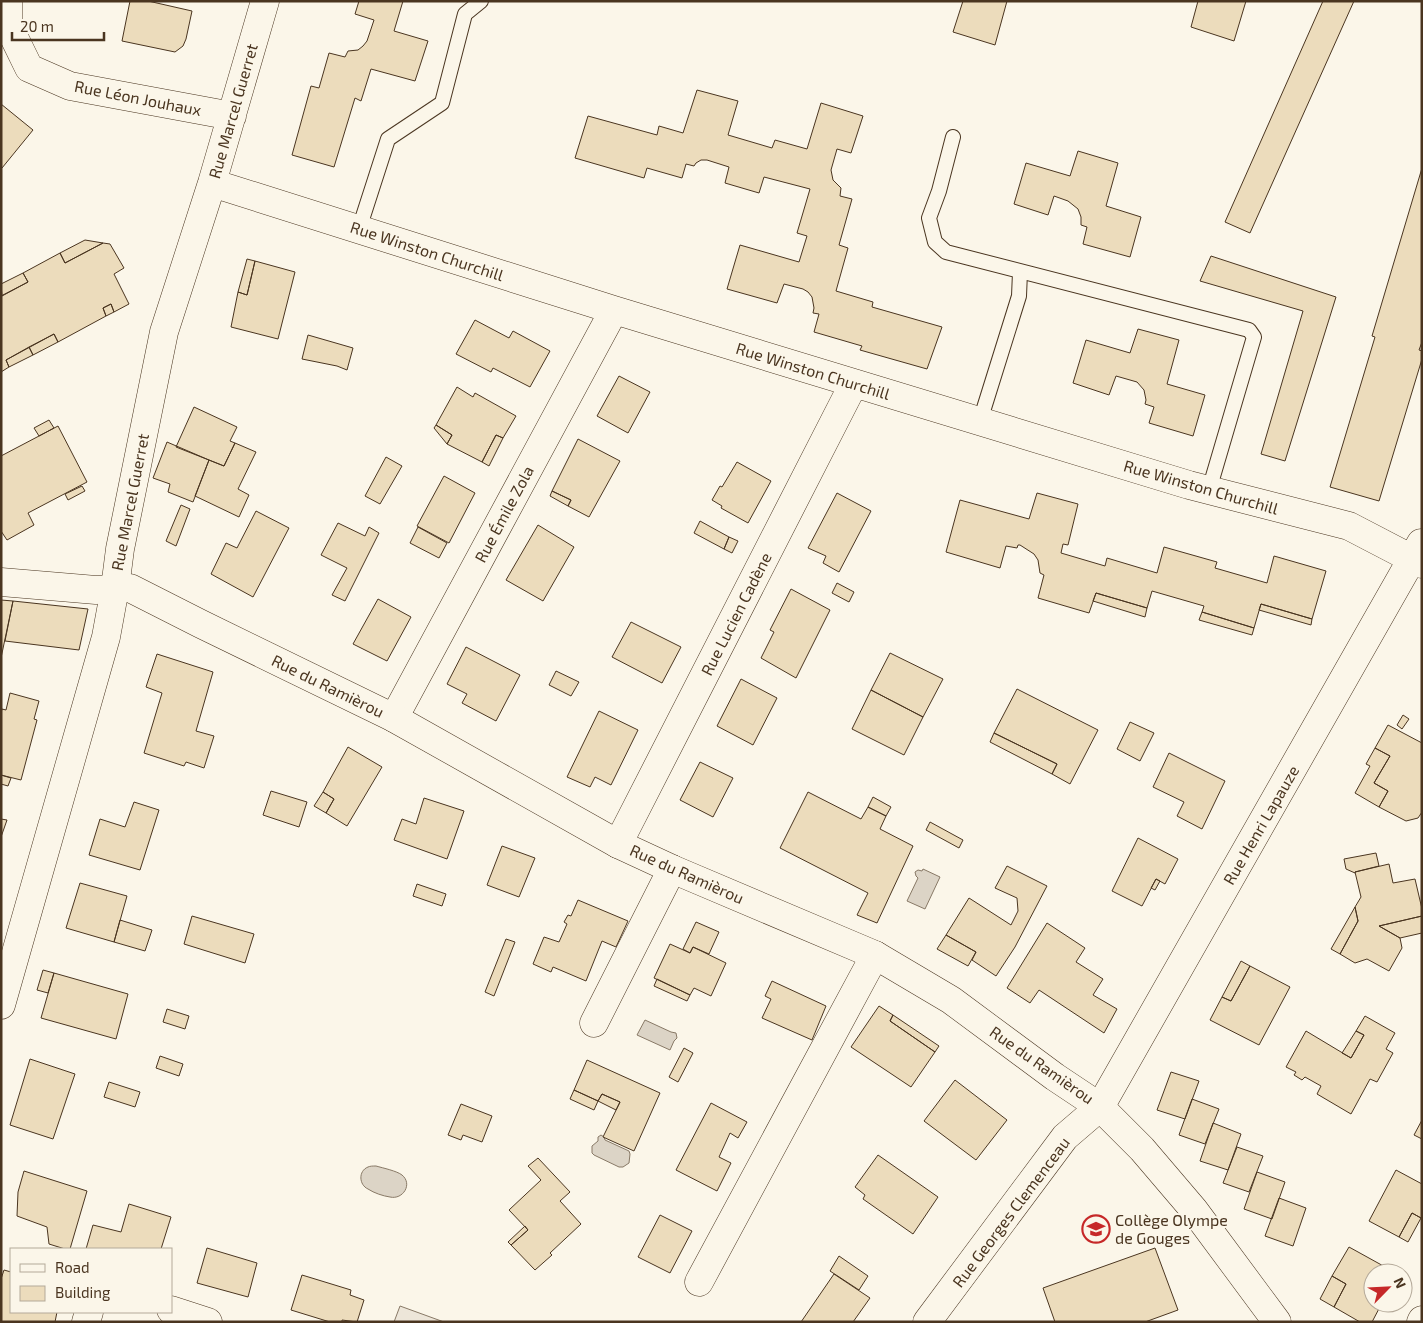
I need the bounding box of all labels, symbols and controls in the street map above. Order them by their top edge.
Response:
scale bar [12,10,105,42]
text: 20 m [20,17,54,35]
street label: Rue Marcel Guerret [204,41,261,181]
street label: Rue Léon Jouhaux [73,76,204,119]
street label: Rue Winston Churchill [348,217,506,284]
street label: Rue Winston Churchill [734,338,893,403]
street label: Rue Marcel Guerret [107,432,152,572]
street label: Rue Winston Churchill [1122,455,1281,518]
street label: Rue Émile Zola [470,462,537,565]
street label: Rue Lucien Cadène [696,549,775,678]
street label: Rue du Ramièrou [269,650,388,721]
street label: Rue Henri Lapauze [1219,762,1302,888]
street label: Rue du Ramièrou [627,840,747,907]
street label: Rue du Ramièrou [987,1022,1098,1108]
street label: Rue Georges Clemenceau [948,1133,1073,1290]
place label: Collège Olympe de Gouges [1115,1210,1228,1247]
school or university icon: Collège Olympe de Gouges [1081,1214,1111,1244]
legend [10,1248,172,1313]
text: Road [55,1258,90,1276]
north arrow [1363,1263,1413,1313]
text: N [1391,1274,1410,1291]
text: Building [55,1283,111,1301]

